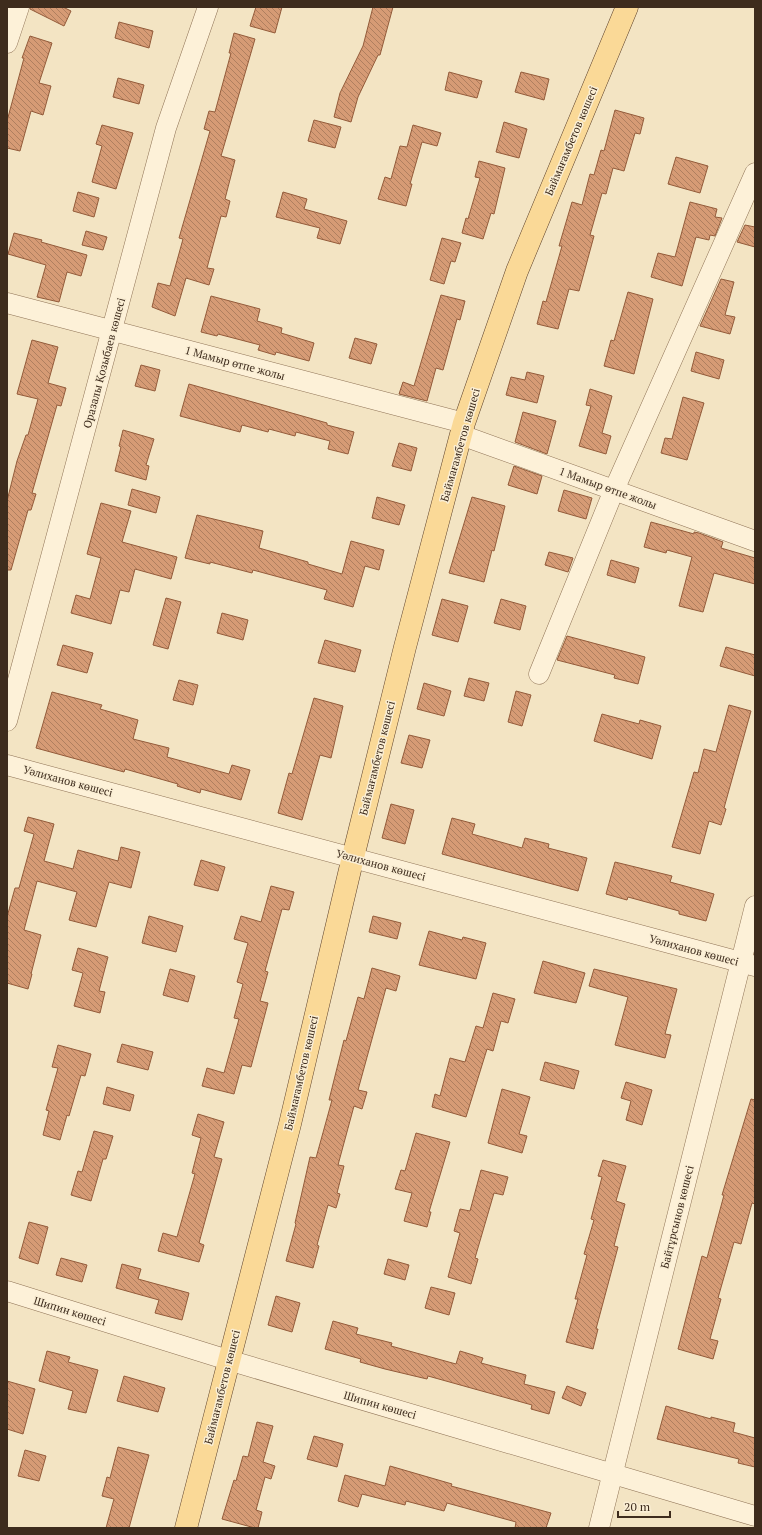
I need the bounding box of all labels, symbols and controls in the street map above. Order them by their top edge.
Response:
street label: Баймағамбетов көшесі [542,84,600,198]
street label: Оразалы Қозыбаев көшесі [80,296,128,430]
street label: 1 Мамыр өтпе жолы [183,343,287,383]
street label: Баймағамбетов көшесі [437,387,483,503]
street label: 1 Мамыр өтпе жолы [557,464,659,512]
street label: Баймағамбетов көшесі [356,699,398,817]
street label: Уәлиханов көшесі [22,762,114,800]
street label: Уәлиханов көшесі [335,846,427,884]
street label: Уәлиханов көшесі [648,931,740,969]
street label: Баймағамбетов көшесі [281,1014,321,1132]
street label: Байтұрсынов көшесі [657,1164,697,1270]
street label: Шипин көшесі [32,1293,108,1329]
street label: Баймағамбетов көшесі [201,1328,243,1446]
street label: Шипин көшесі [342,1388,418,1422]
scale bar [618,1493,670,1519]
text: 20 m [624,1499,651,1514]

